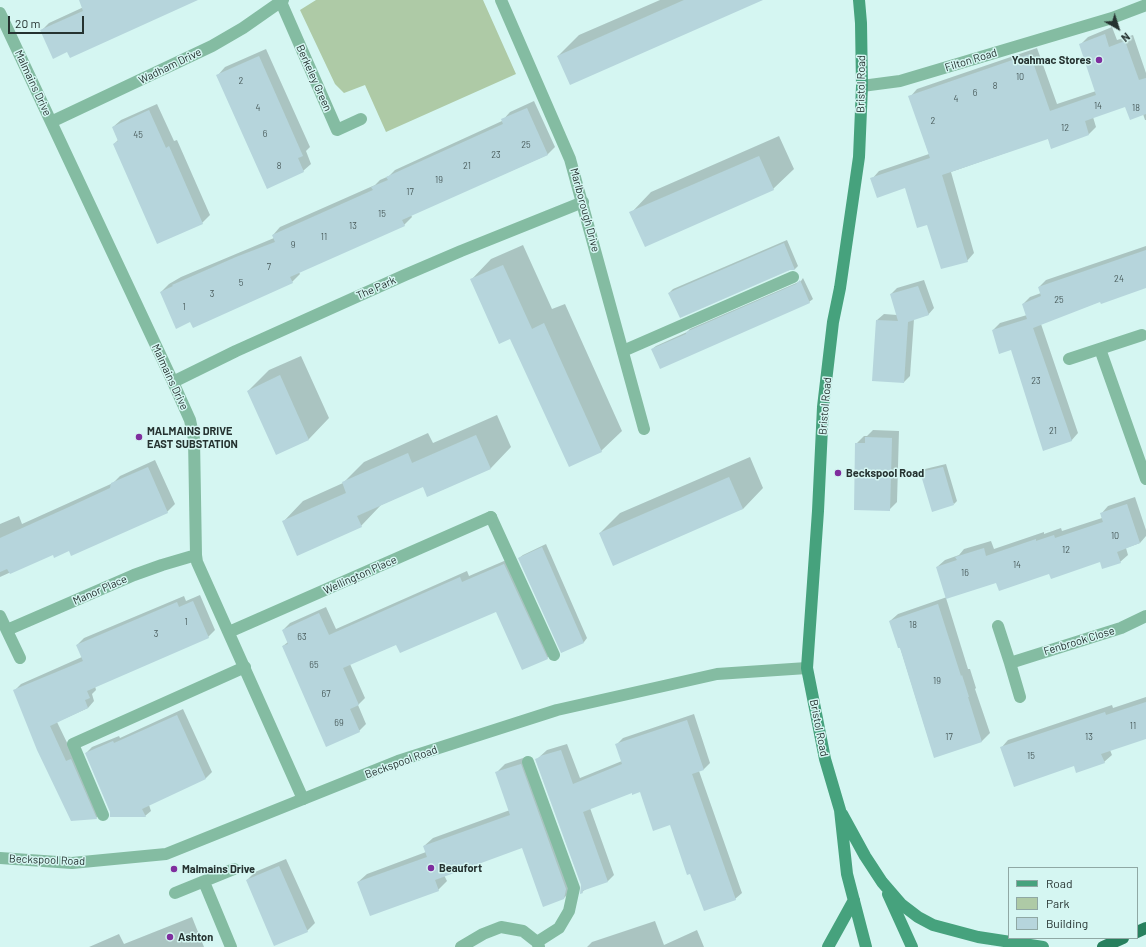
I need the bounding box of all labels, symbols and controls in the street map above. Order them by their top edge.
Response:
scale bar [10,8,86,34]
north arrow [1098,8,1138,48]
text: 20 m [15,16,41,30]
text: N [1119,30,1133,45]
street label: Berkeley Green [293,43,335,113]
street label: Wadham Drive [136,45,204,87]
street label: Filton Road [943,46,999,74]
street label: Malmains Drive [12,48,54,118]
place label: Yoahmac Stores [1012,53,1091,67]
street label: Bristol Road [854,55,868,113]
marker: Yoahmac Stores [1094,55,1104,65]
house number: 10 [1016,72,1024,82]
house number: 2 [239,76,243,86]
house number: 8 [993,81,997,91]
house number: 6 [973,88,977,98]
house number: 4 [954,94,958,104]
house number: 14 [1094,101,1102,111]
house number: 4 [256,103,260,113]
house number: 18 [1132,103,1140,113]
house number: 2 [931,116,935,126]
house number: 12 [1061,123,1069,133]
house number: 6 [263,129,267,139]
house number: 45 [133,130,143,140]
house number: 25 [521,140,531,150]
house number: 23 [491,150,501,160]
house number: 8 [277,161,281,171]
house number: 21 [463,161,471,171]
street label: Marlborough Drive [567,167,603,253]
house number: 19 [435,175,443,185]
house number: 17 [406,187,414,197]
house number: 15 [378,209,386,219]
house number: 13 [349,221,357,231]
house number: 11 [321,232,327,242]
house number: 9 [291,240,295,250]
house number: 7 [267,262,271,272]
street label: The Park [354,273,398,303]
house number: 24 [1114,274,1124,284]
house number: 5 [239,278,243,288]
house number: 3 [210,289,214,299]
house number: 25 [1054,295,1064,305]
house number: 1 [182,302,186,312]
street label: Malmains Drive [149,342,191,412]
house number: 23 [1031,376,1041,386]
street label: Bristol Road [816,377,834,435]
place label: MALMAINS DRIVE EAST SUBSTATION [147,424,238,450]
house number: 21 [1049,426,1057,436]
marker: MALMAINS DRIVE EAST SUBSTATION [134,432,144,442]
place label: Beckspool Road [846,466,924,480]
marker: Beckspool Road [833,468,843,478]
house number: 10 [1111,531,1119,541]
house number: 12 [1062,545,1070,555]
street label: Wellington Place [321,553,399,597]
house number: 14 [1013,560,1021,570]
house number: 16 [961,568,969,578]
street label: Manor Place [71,572,129,608]
house number: 1 [184,617,188,627]
house number: 18 [909,620,917,630]
street label: Fenbrook Close [1042,624,1116,658]
house number: 3 [154,629,158,639]
house number: 63 [297,632,307,642]
house number: 65 [309,660,319,670]
house number: 19 [933,676,941,686]
house number: 67 [322,689,330,699]
street label: Bristol Road [807,698,831,758]
house number: 69 [334,718,344,728]
house number: 11 [1130,721,1136,731]
house number: 17 [945,732,953,742]
house number: 13 [1085,732,1093,742]
street label: Beckspool Road [363,743,439,781]
house number: 15 [1027,751,1035,761]
street label: Beckspool Road [9,852,85,868]
place label: Beaufort [439,861,482,875]
place label: Malmains Drive [182,862,255,876]
marker: Beaufort [426,863,436,873]
marker: Malmains Drive [169,864,179,874]
legend [1008,867,1138,939]
text: Road [1046,876,1073,890]
text: Park [1046,896,1070,910]
text: Building [1046,916,1088,930]
place label: Ashton [178,930,213,944]
marker: Ashton [165,932,175,942]

